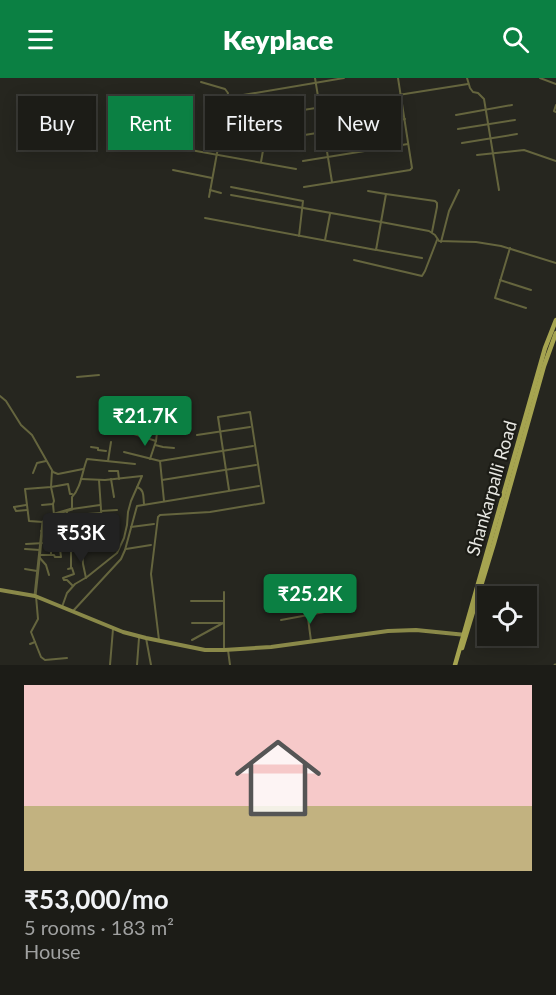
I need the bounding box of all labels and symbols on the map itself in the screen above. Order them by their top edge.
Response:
pin: ₹21.7K [96,396,194,447]
street label: Shankarpalli Road [461,418,521,558]
pin: ₹53K [45,513,117,564]
pin: ₹25.2K [261,574,359,625]

